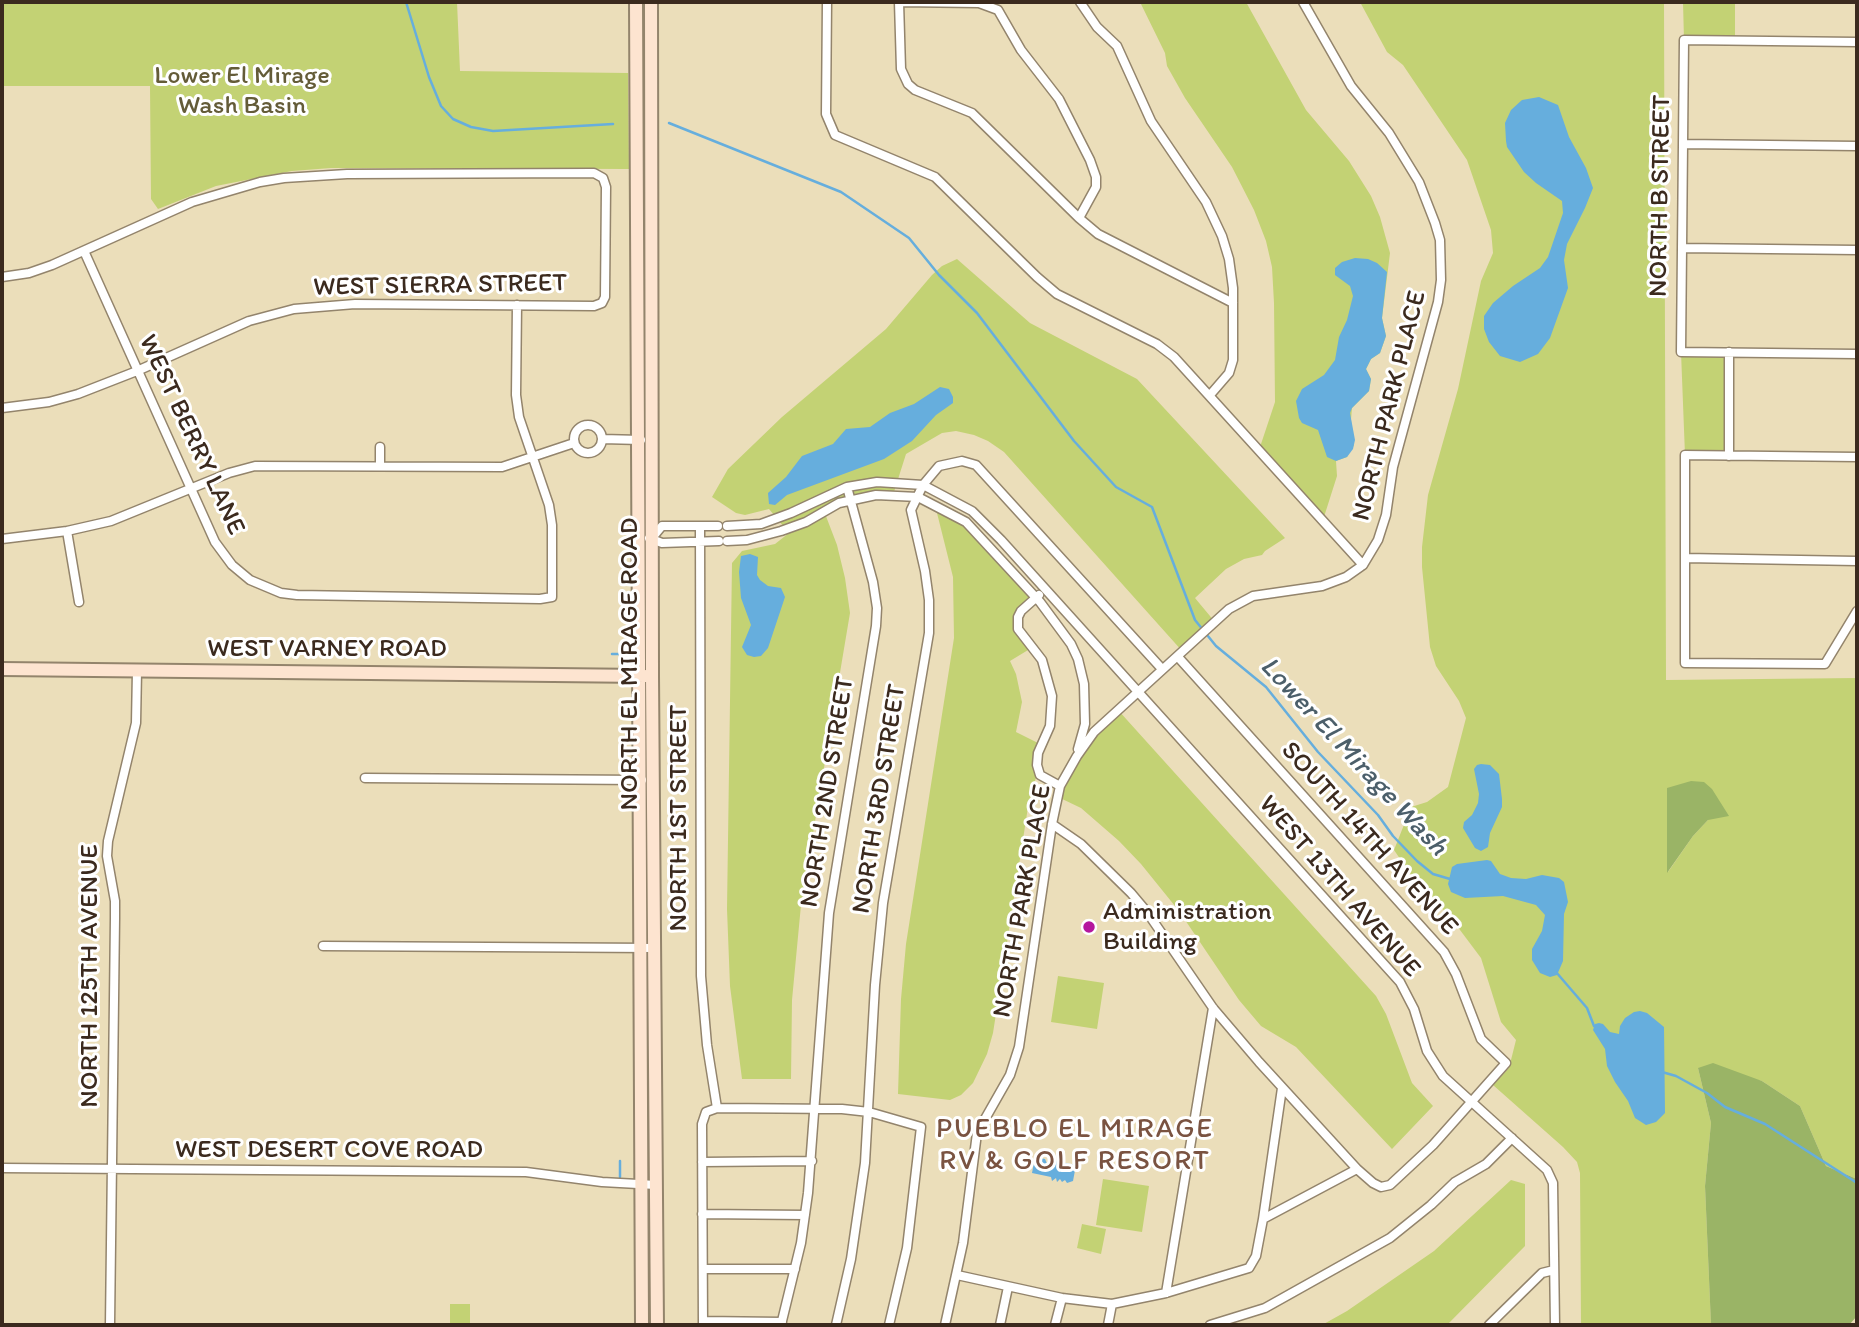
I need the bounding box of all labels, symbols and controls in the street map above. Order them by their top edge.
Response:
park label: Lower El Mirage Wash Basin [154,60,330,122]
street label: NORTH B STREET [1644,95,1678,297]
street label: WEST SIERRA STREET [313,268,567,304]
street label: NORTH PARK PLACE [1346,288,1434,524]
street label: WEST BERRY LANE [131,330,251,540]
street label: NORTH EL MIRAGE ROAD [614,517,646,811]
street label: WEST VARNEY ROAD [207,633,447,665]
water label: Lower El Mirage Wash [1252,651,1454,863]
street label: NORTH 2ND STREET [794,674,862,910]
street label: NORTH 3RD STREET [846,682,914,916]
street label: NORTH 1ST STREET [663,705,695,931]
street label: SOUTH 14TH AVENUE [1274,736,1464,942]
street label: NORTH PARK PLACE [987,782,1059,1020]
street label: WEST 13TH AVENUE [1251,790,1427,984]
street label: NORTH 125TH AVENUE [74,844,106,1108]
place label: Administration Building [1103,896,1272,958]
marker: Administration Building [1081,919,1097,935]
district label: PUEBLO EL MIRAGE RV & GOLF RESORT [937,1113,1213,1179]
street label: WEST DESERT COVE ROAD [175,1134,483,1166]

